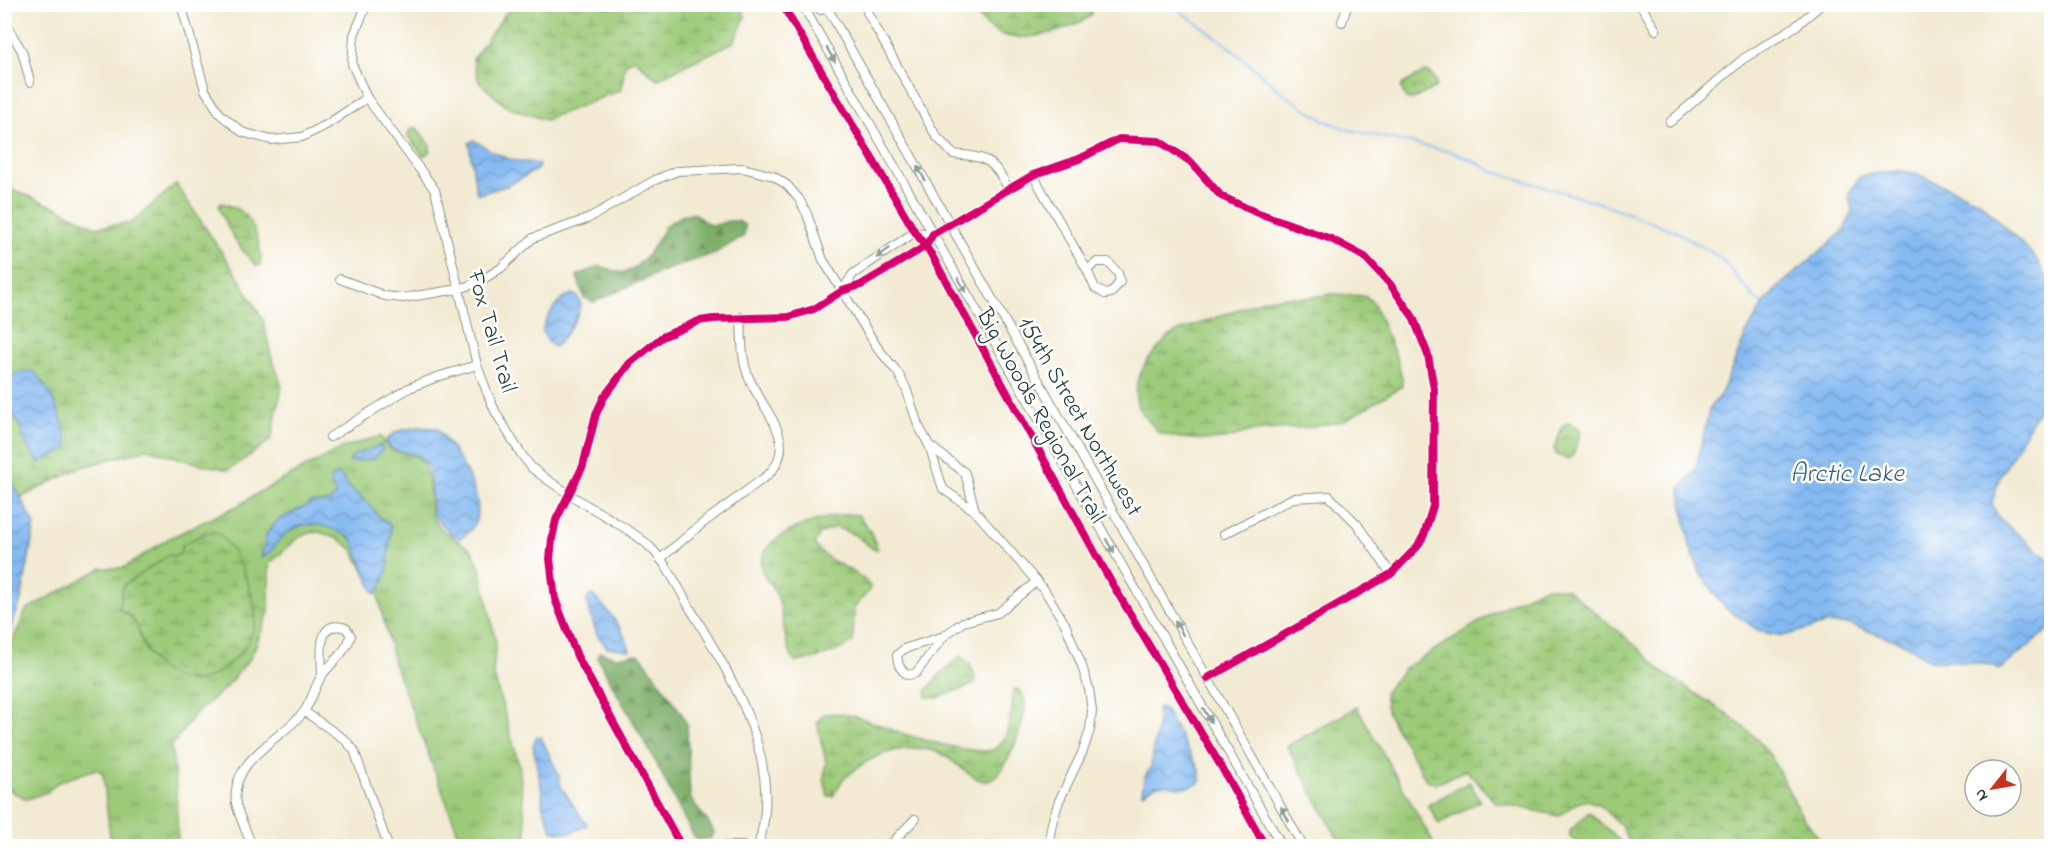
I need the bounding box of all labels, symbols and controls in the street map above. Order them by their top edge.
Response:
one-way arrow [826,47,836,64]
one-way arrow [915,165,926,181]
one-way arrow [875,247,891,258]
street label: Fox Tail Trail [456,265,525,397]
one-way arrow [957,277,967,294]
street label: Big Woods Regional Trail [965,301,1114,530]
street label: 154th Street Northwest [1007,311,1150,524]
water label: Arctic Lake [1790,456,1905,494]
one-way arrow [1105,538,1116,554]
one-way arrow [1174,619,1184,636]
one-way arrow [1202,707,1212,724]
north arrow [1963,758,2023,818]
text: N [1969,784,1995,806]
one-way arrow [1280,805,1290,822]

